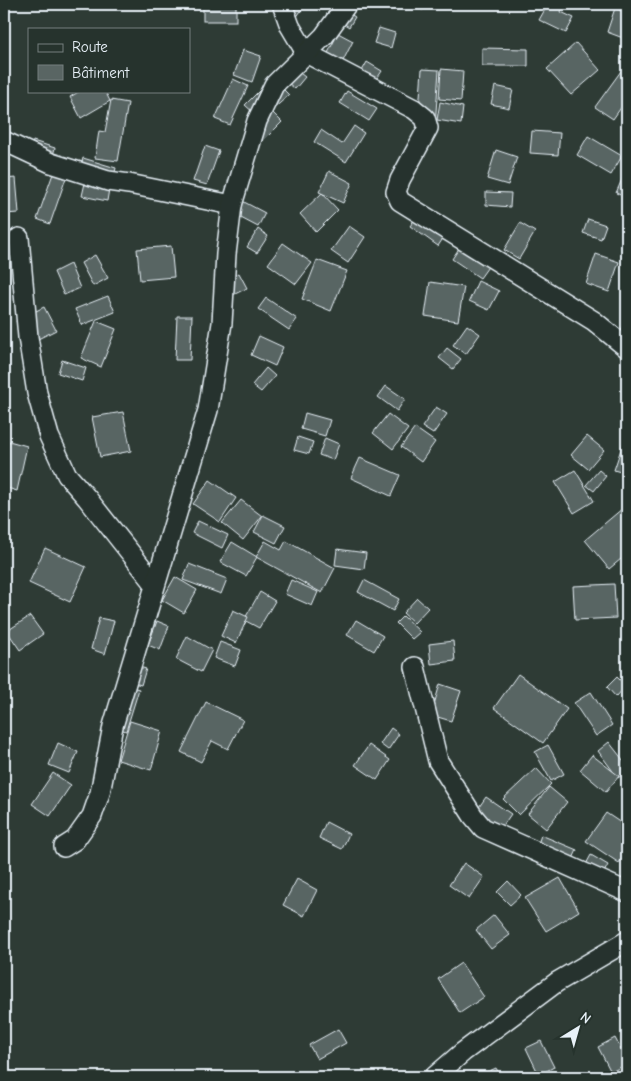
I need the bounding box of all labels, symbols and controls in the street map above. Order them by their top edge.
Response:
legend [28,28,190,92]
text: Route [72,38,108,56]
text: Bâtiment [72,64,130,82]
north arrow [554,1004,604,1054]
text: N [577,1008,594,1028]

